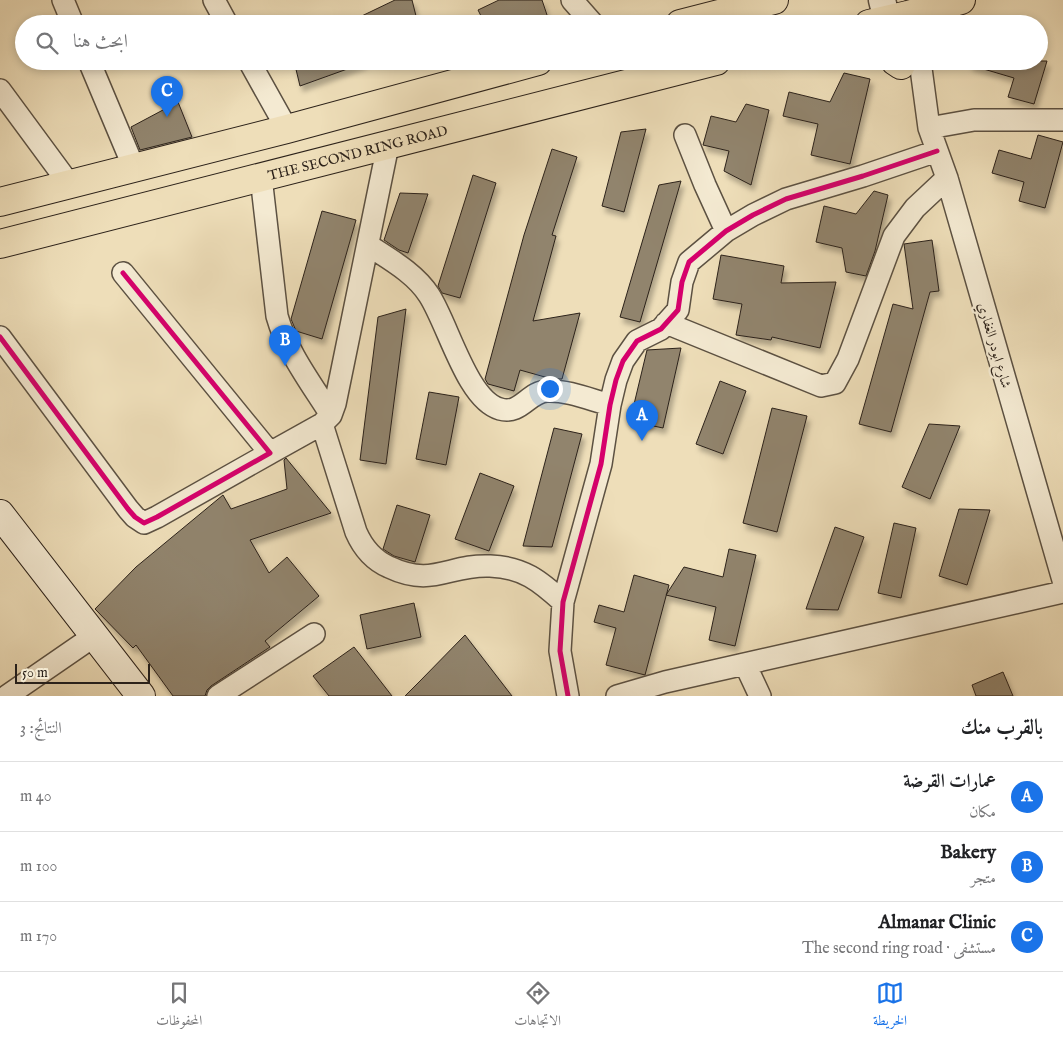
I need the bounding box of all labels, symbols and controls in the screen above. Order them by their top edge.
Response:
search box [15,15,1048,70]
icon: search [33,29,61,57]
text: ابحث هنا [73,30,128,54]
pin: C [151,76,183,117]
street label: THE SECOND RING ROAD [266,122,450,185]
street label: شارع ابودر الغفاري [971,300,1015,391]
pin: B [269,325,301,366]
your location [537,376,563,402]
pin: A [626,400,658,441]
scale bar [15,661,150,684]
text: 50 m [22,664,48,682]
text: بالقرب منك [961,715,1043,742]
text: النتائج: 3 [20,719,62,739]
text: عمارات القرضة [903,770,996,794]
text: 40 m [20,787,52,807]
text: A [1022,787,1032,807]
text: مكان [969,803,996,823]
text: Bakery [940,841,996,865]
text: 100 m [20,857,57,877]
text: B [1022,857,1032,877]
text: متجر [971,869,996,889]
text: Almanar Clinic [878,911,996,935]
text: 170 m [20,927,57,947]
text: C [1021,927,1033,947]
text: مستشفى · The second ring road [802,939,996,959]
tab: المحفوظات [156,979,202,1034]
tab: الاتجاهات [514,979,561,1034]
tab: الخريطة [873,979,907,1034]

